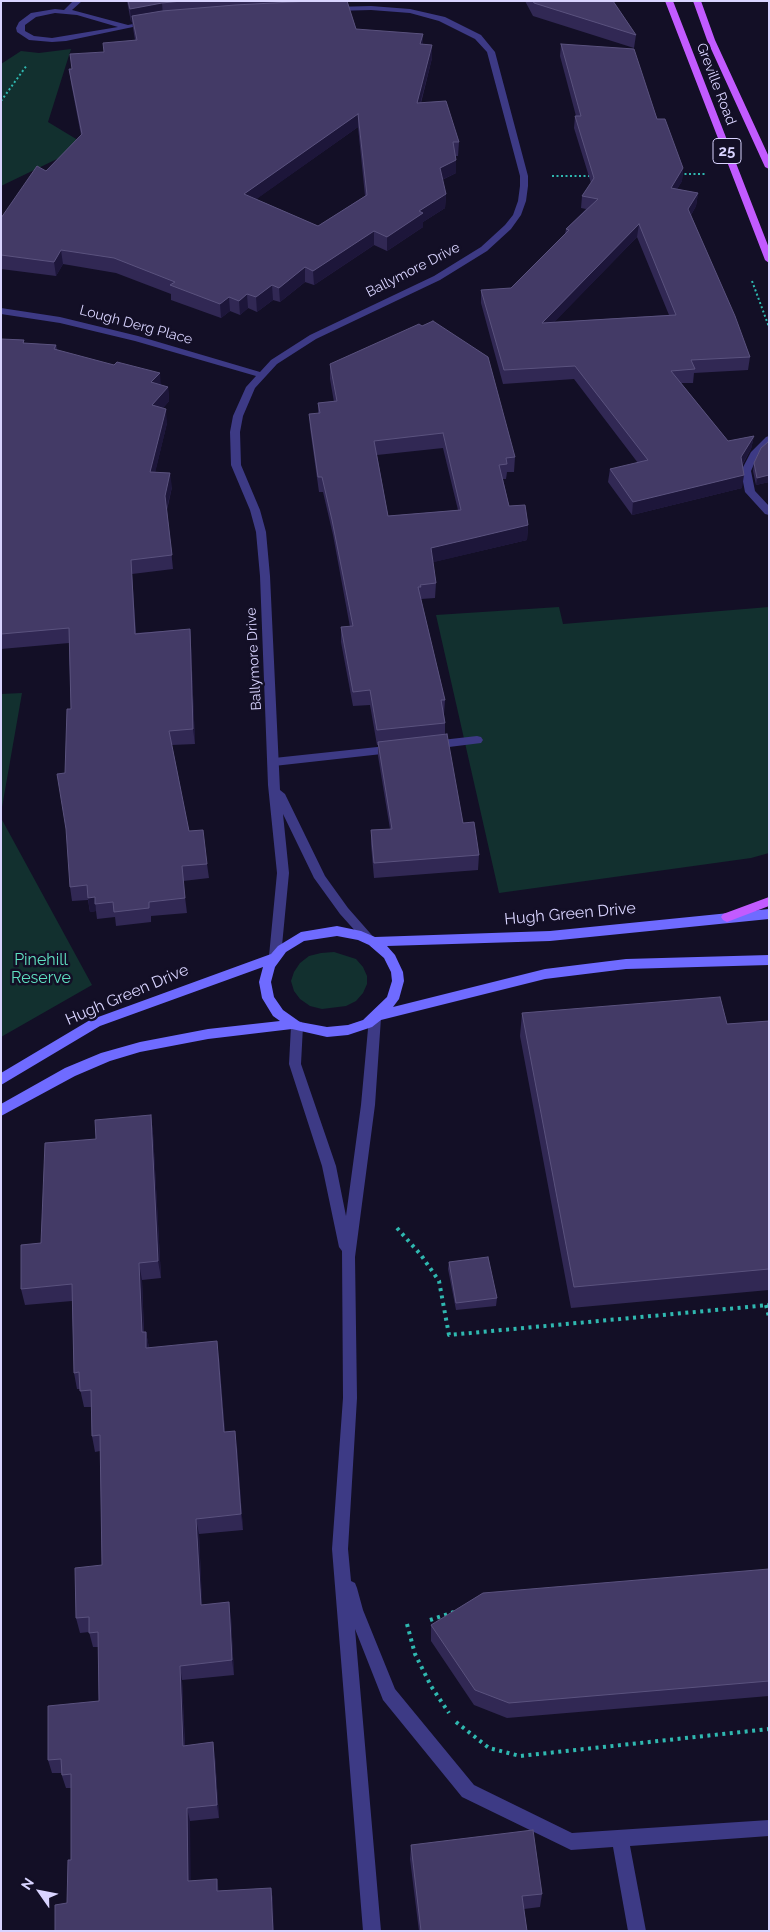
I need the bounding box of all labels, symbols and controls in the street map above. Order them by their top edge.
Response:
street label: Greville Road [693,41,739,127]
road number: 25 [713,138,741,164]
street label: Ballymore Drive [363,239,463,301]
street label: Lough Derg Place [78,302,194,348]
street label: Ballymore Drive [243,607,265,711]
street label: Hugh Green Drive [504,899,636,929]
park label: Pinehill Reserve [11,950,71,988]
street label: Hugh Green Drive [63,960,191,1030]
north arrow [15,1867,65,1917]
text: N [18,1875,37,1893]

